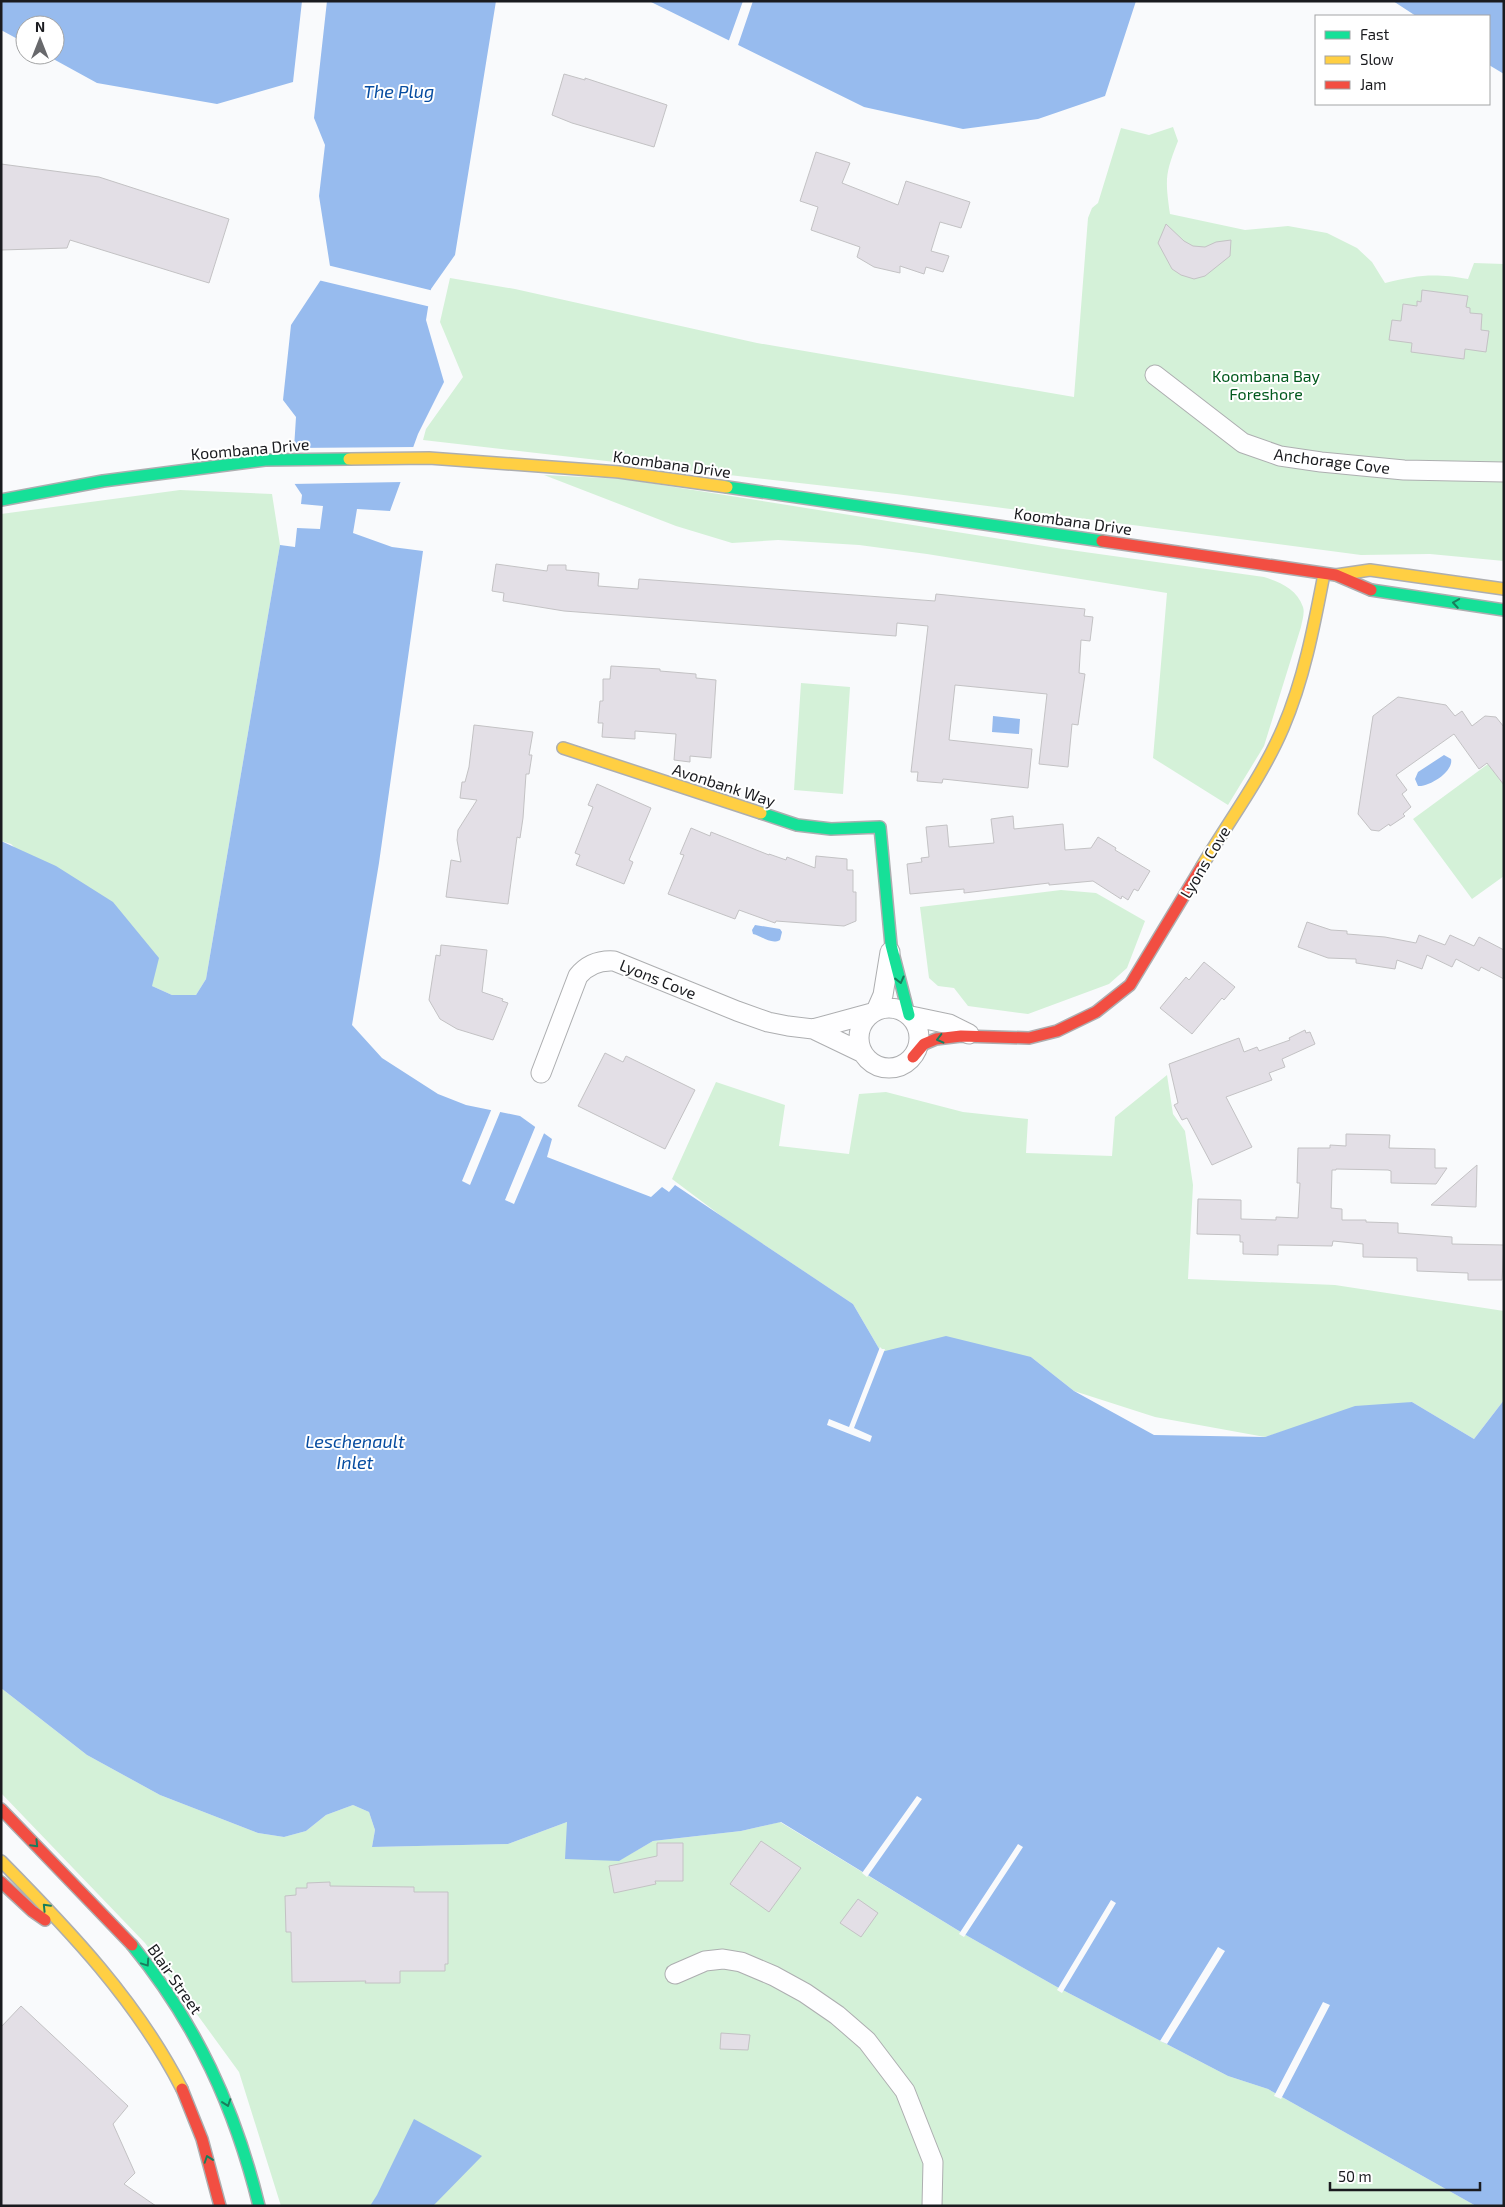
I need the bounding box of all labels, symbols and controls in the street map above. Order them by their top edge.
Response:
north arrow [15,15,65,65]
legend [1315,15,1490,105]
text: N [35,18,45,35]
text: Fast [1360,25,1390,43]
text: Slow [1360,50,1394,68]
text: Jam [1360,75,1386,93]
water label: The Plug [364,80,434,102]
park label: Koombana Bay Foreshore [1212,366,1321,403]
street label: Koombana Drive [190,434,310,463]
street label: Anchorage Cove [1273,444,1391,477]
street label: Koombana Drive [612,446,732,481]
street label: Koombana Drive [1013,503,1133,538]
one-way arrow [1451,598,1459,609]
street label: Avonbank Way [670,759,779,810]
street label: Lyons Cove [1176,822,1233,901]
street label: Lyons Cove [617,955,699,1002]
one-way arrow [894,975,905,984]
one-way arrow [936,1033,945,1044]
water label: Leschenault Inlet [305,1430,405,1473]
one-way arrow [29,1838,38,1847]
one-way arrow [43,1904,52,1913]
street label: Blair Street [144,1940,207,2018]
one-way arrow [139,1958,149,1967]
one-way arrow [221,2099,231,2107]
one-way arrow [204,2155,214,2163]
scale bar [1330,2160,1480,2192]
text: 50 m [1338,2167,1372,2185]

